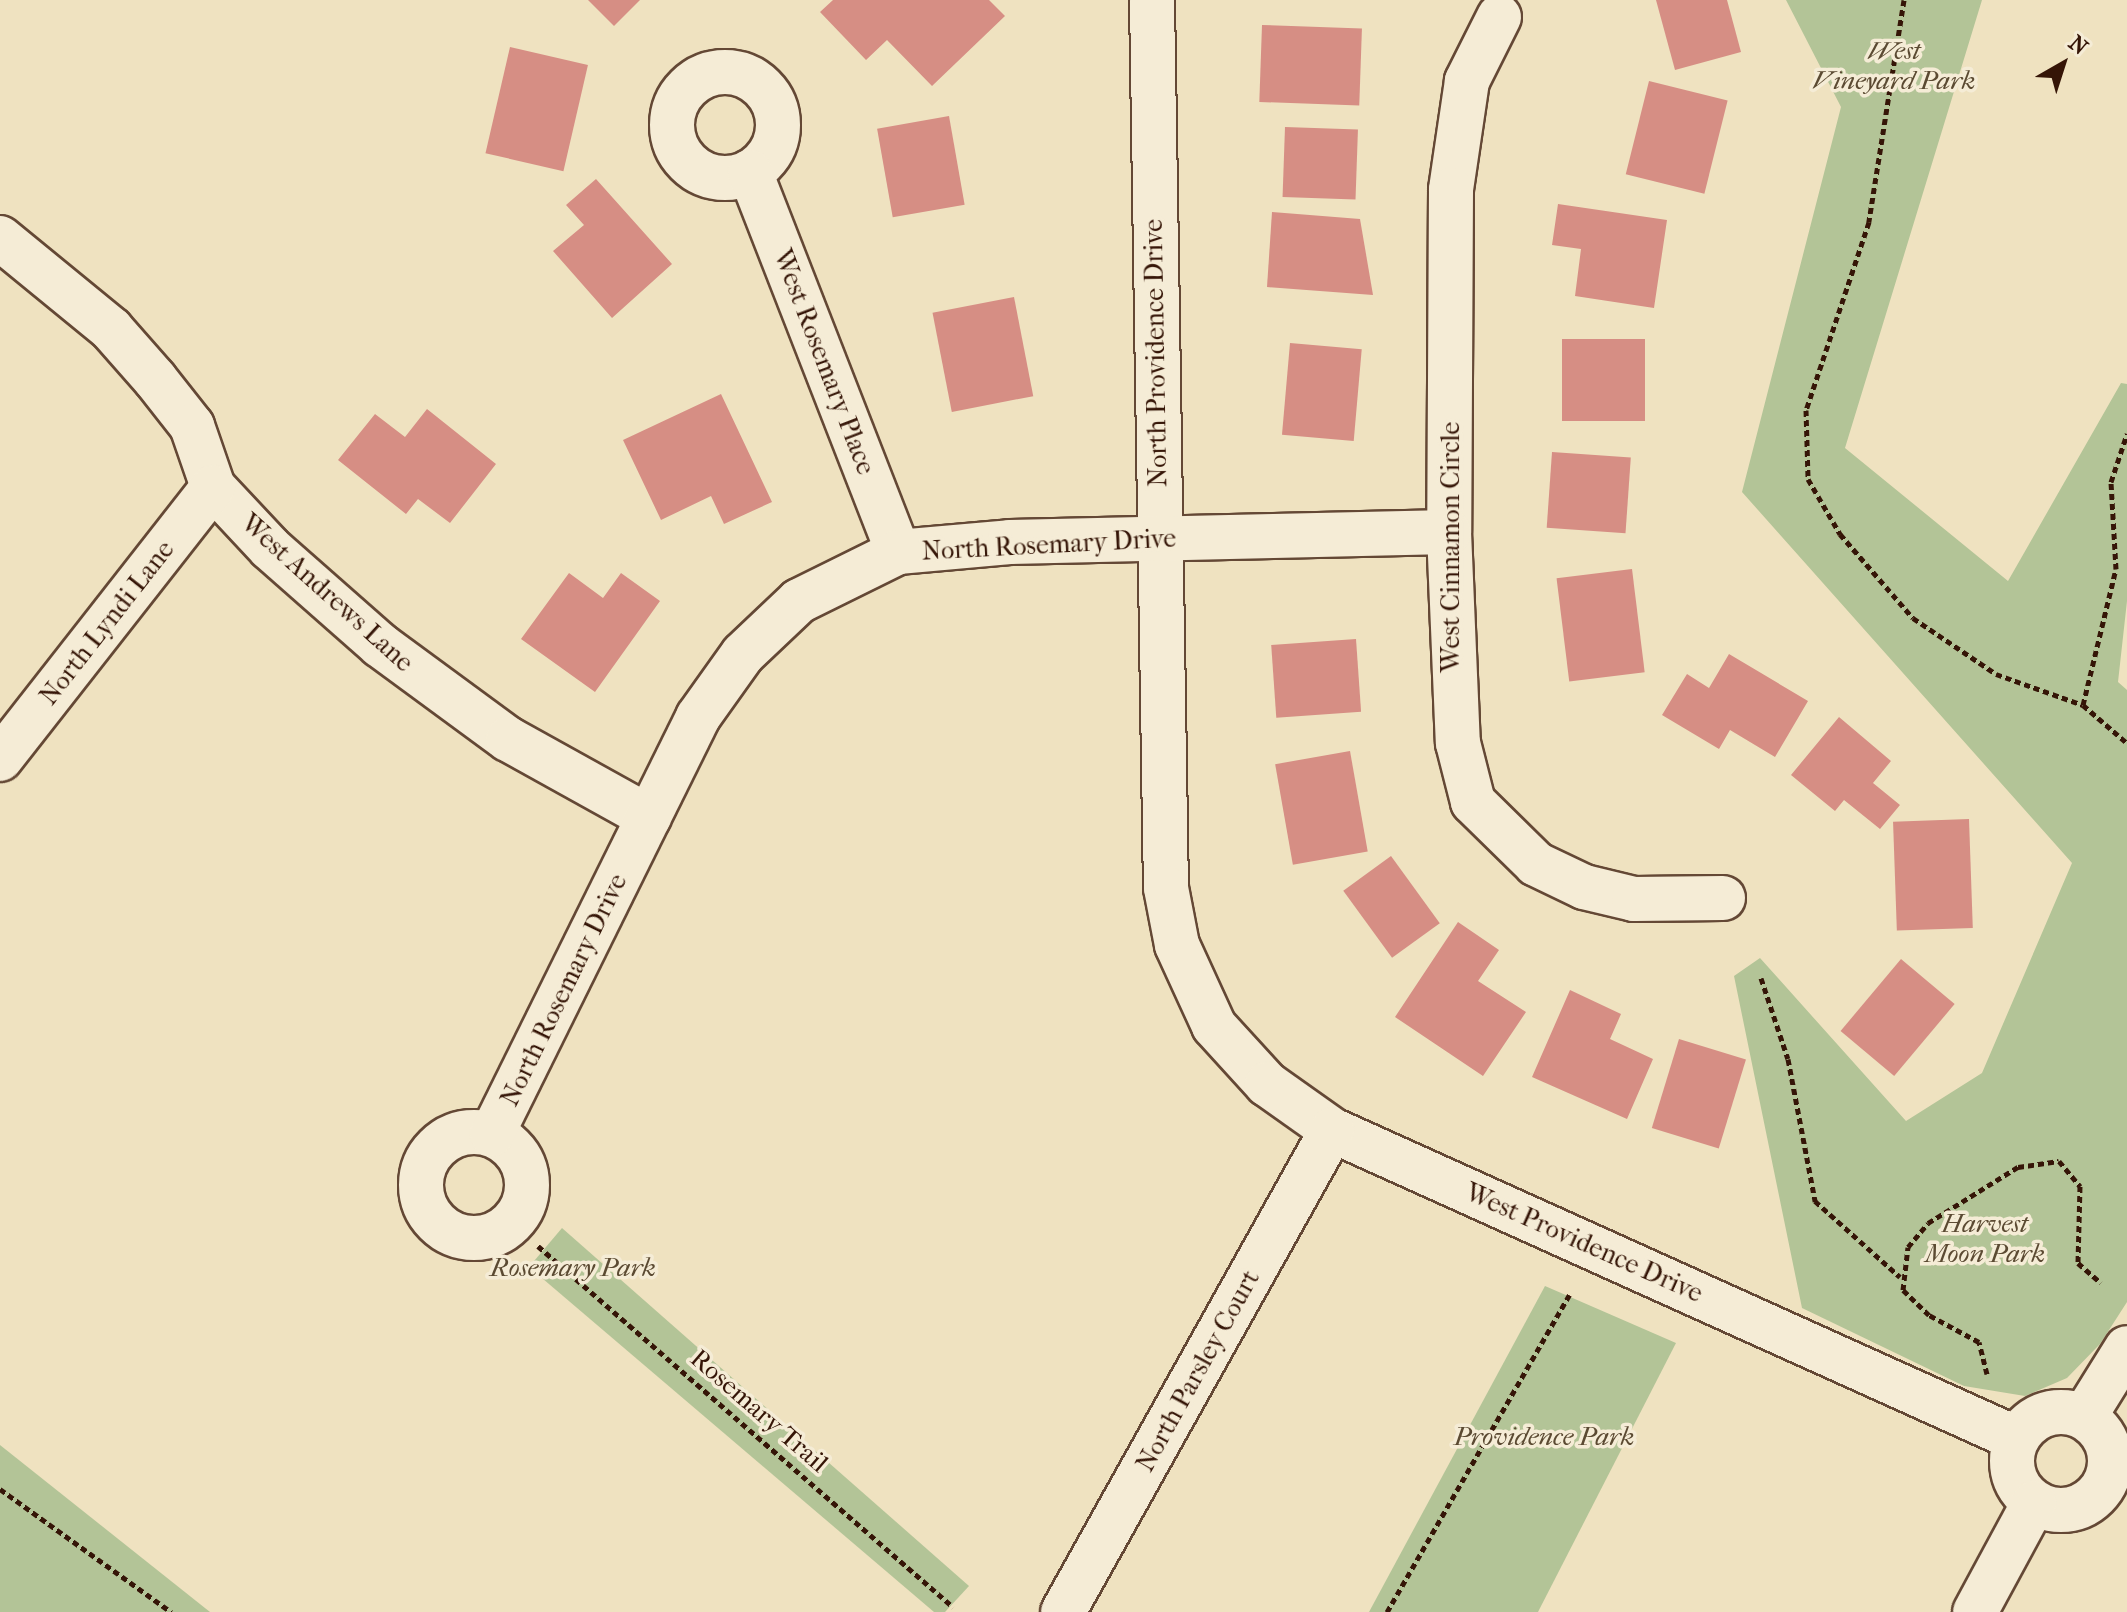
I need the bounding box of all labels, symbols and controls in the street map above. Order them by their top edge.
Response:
north arrow [2023,24,2103,104]
text: N [2063,30,2093,61]
park label: West Vineyard Park [1813,35,1975,96]
street label: North Providence Drive [1138,219,1174,487]
street label: West Rosemary Place [767,245,881,479]
street label: West Cinnamon Circle [1435,422,1467,672]
street label: West Andrews Lane [235,508,419,678]
street label: North Rosemary Drive [921,523,1177,567]
street label: North Lyndi Lane [33,535,181,711]
street label: North Rosemary Drive [494,869,634,1111]
street label: West Providence Drive [1461,1177,1707,1309]
park label: Harvest Moon Park [1925,1208,2045,1270]
park label: Rosemary Park [490,1252,656,1284]
street label: North Parsley Court [1130,1265,1266,1477]
street label: Rosemary Trail [684,1343,834,1479]
park label: Providence Park [1454,1421,1634,1453]

